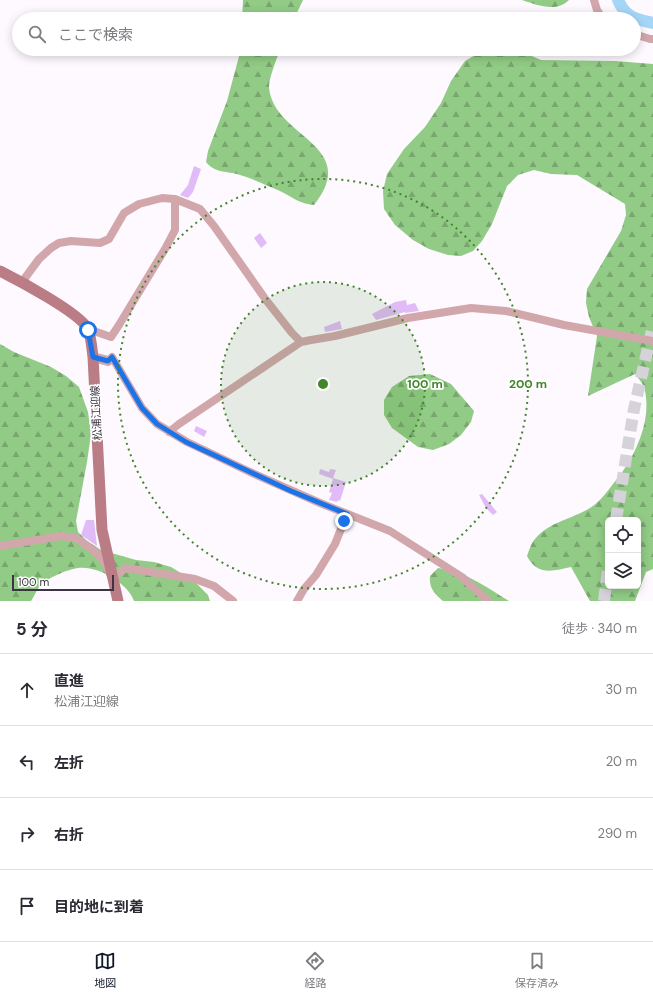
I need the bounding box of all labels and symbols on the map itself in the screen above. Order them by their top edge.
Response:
route start [79,321,97,339]
text: 100 m [407,376,443,392]
text: 200 m [509,376,547,392]
centre of rings [316,377,330,391]
street label: 松浦江迎線 [88,385,104,441]
route end [335,512,353,530]
scale bar [12,573,114,592]

